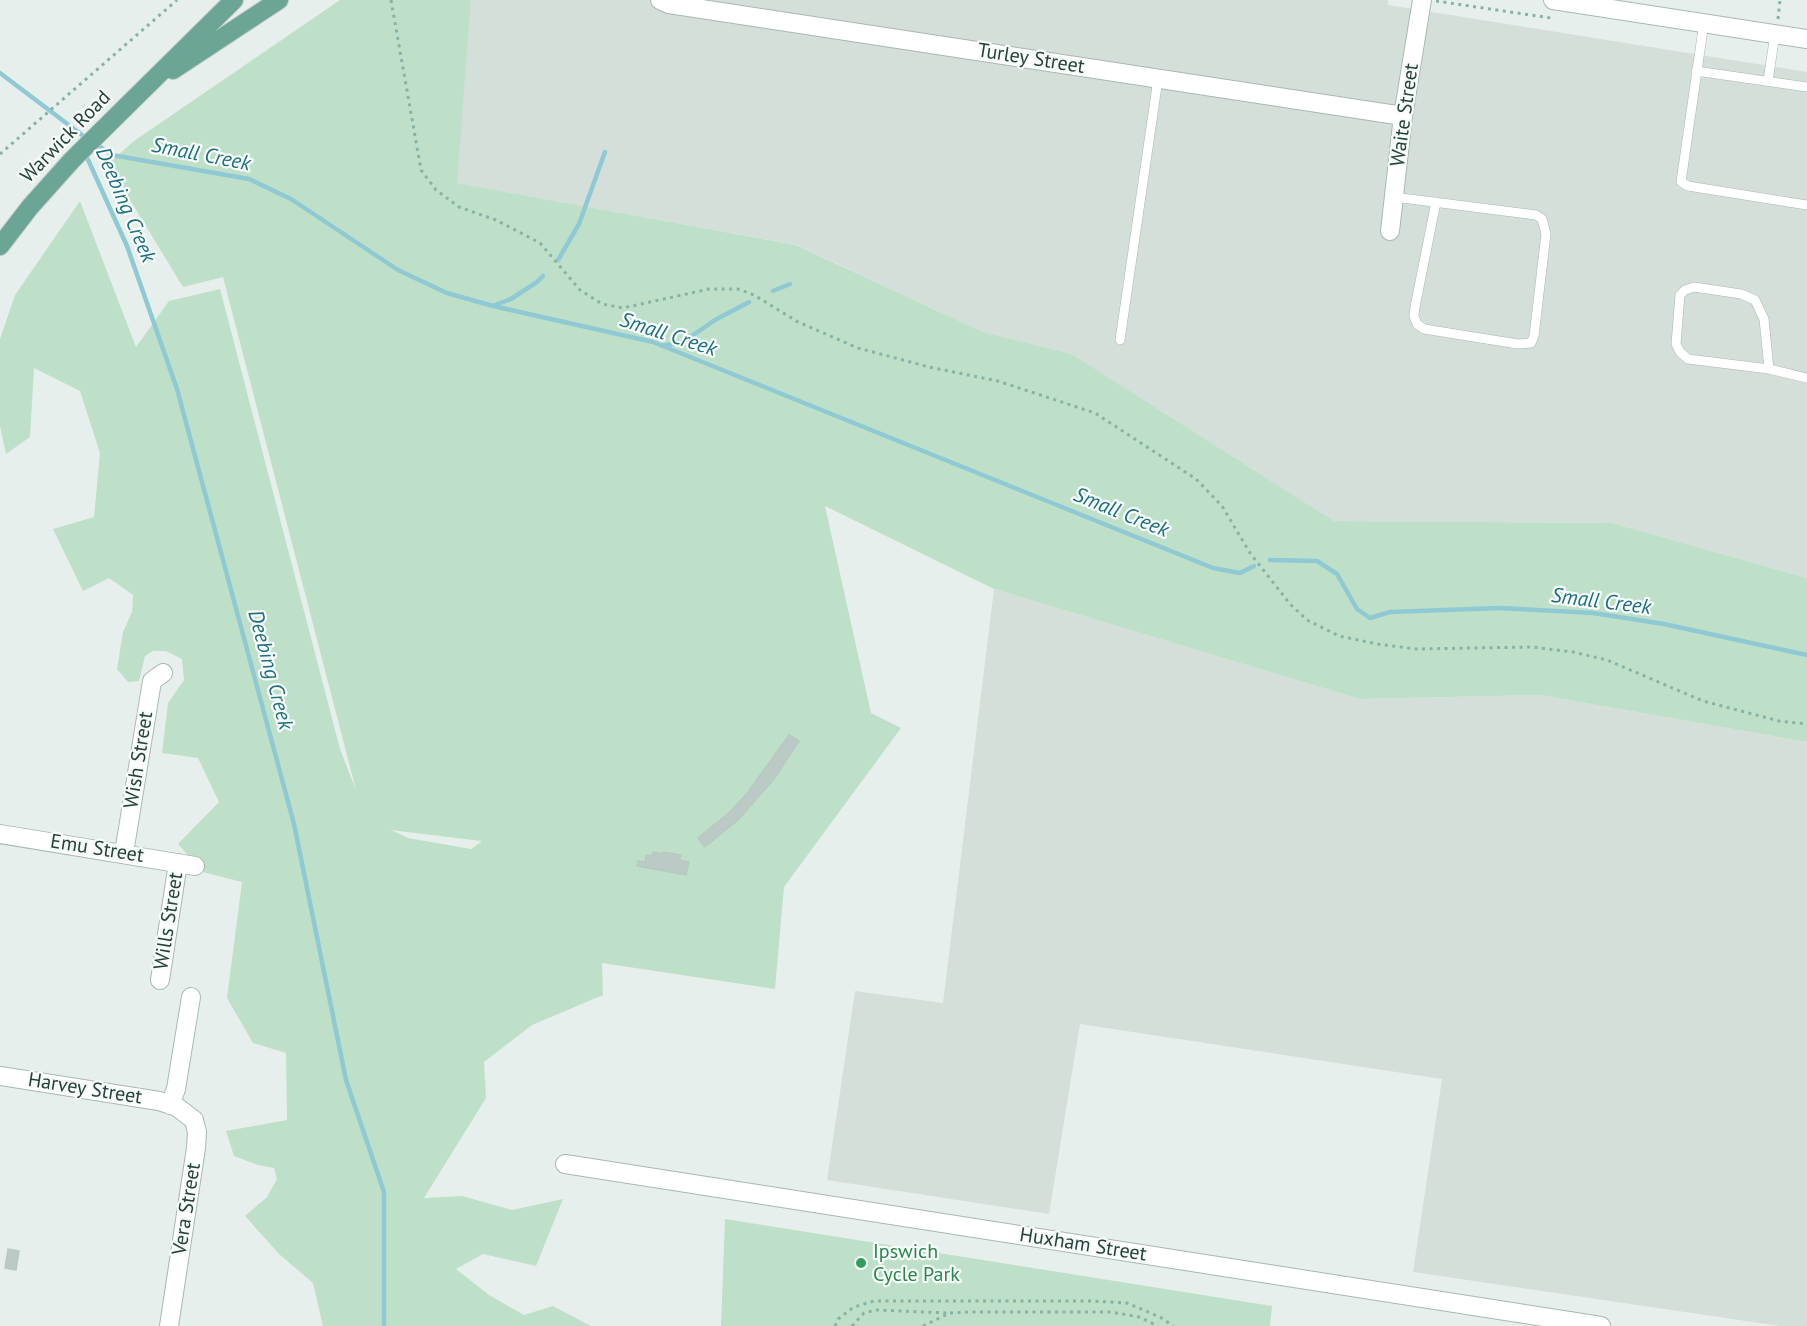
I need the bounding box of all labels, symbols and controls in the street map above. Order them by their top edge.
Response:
street label: Turley Street [976,39,1086,79]
street label: Waite Street [1386,62,1424,168]
street label: Warwick Road [16,86,116,188]
water label: Small Creek [149,133,253,177]
water label: Deebing Creek [89,144,161,266]
water label: Small Creek [616,308,720,362]
water label: Small Creek [1070,483,1172,543]
water label: Small Creek [1550,583,1652,621]
water label: Deebing Creek [242,608,298,732]
street label: Wish Street [120,710,158,810]
street label: Emu Street [49,830,145,868]
street label: Wills Street [149,871,189,971]
street label: Harvey Street [26,1068,144,1110]
street label: Vera Street [168,1161,206,1257]
street label: Huxham Street [1018,1223,1148,1267]
place label: Ipswich Cycle Park [873,1240,960,1287]
marker: Ipswich Cycle Park [854,1256,868,1270]

